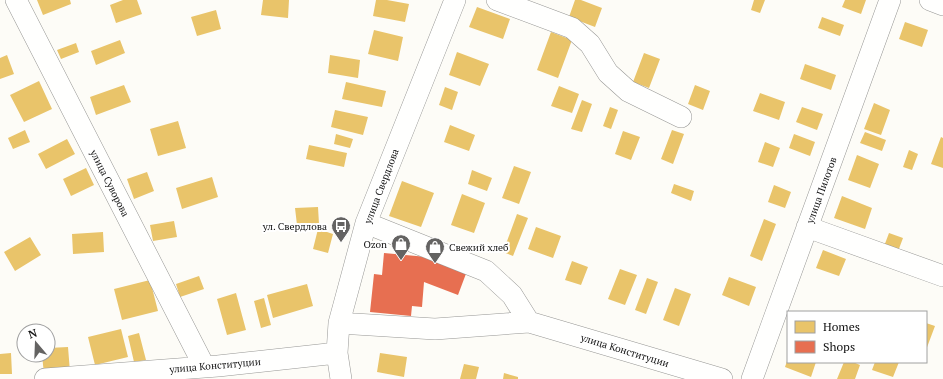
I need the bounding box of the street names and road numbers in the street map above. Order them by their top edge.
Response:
street label: улица Суворова [87,147,132,219]
street label: улица Свердлова [361,147,402,226]
street label: улица Пилотов [803,155,840,226]
street label: улица Конституции [578,331,671,370]
street label: улица Конституции [168,355,261,376]

